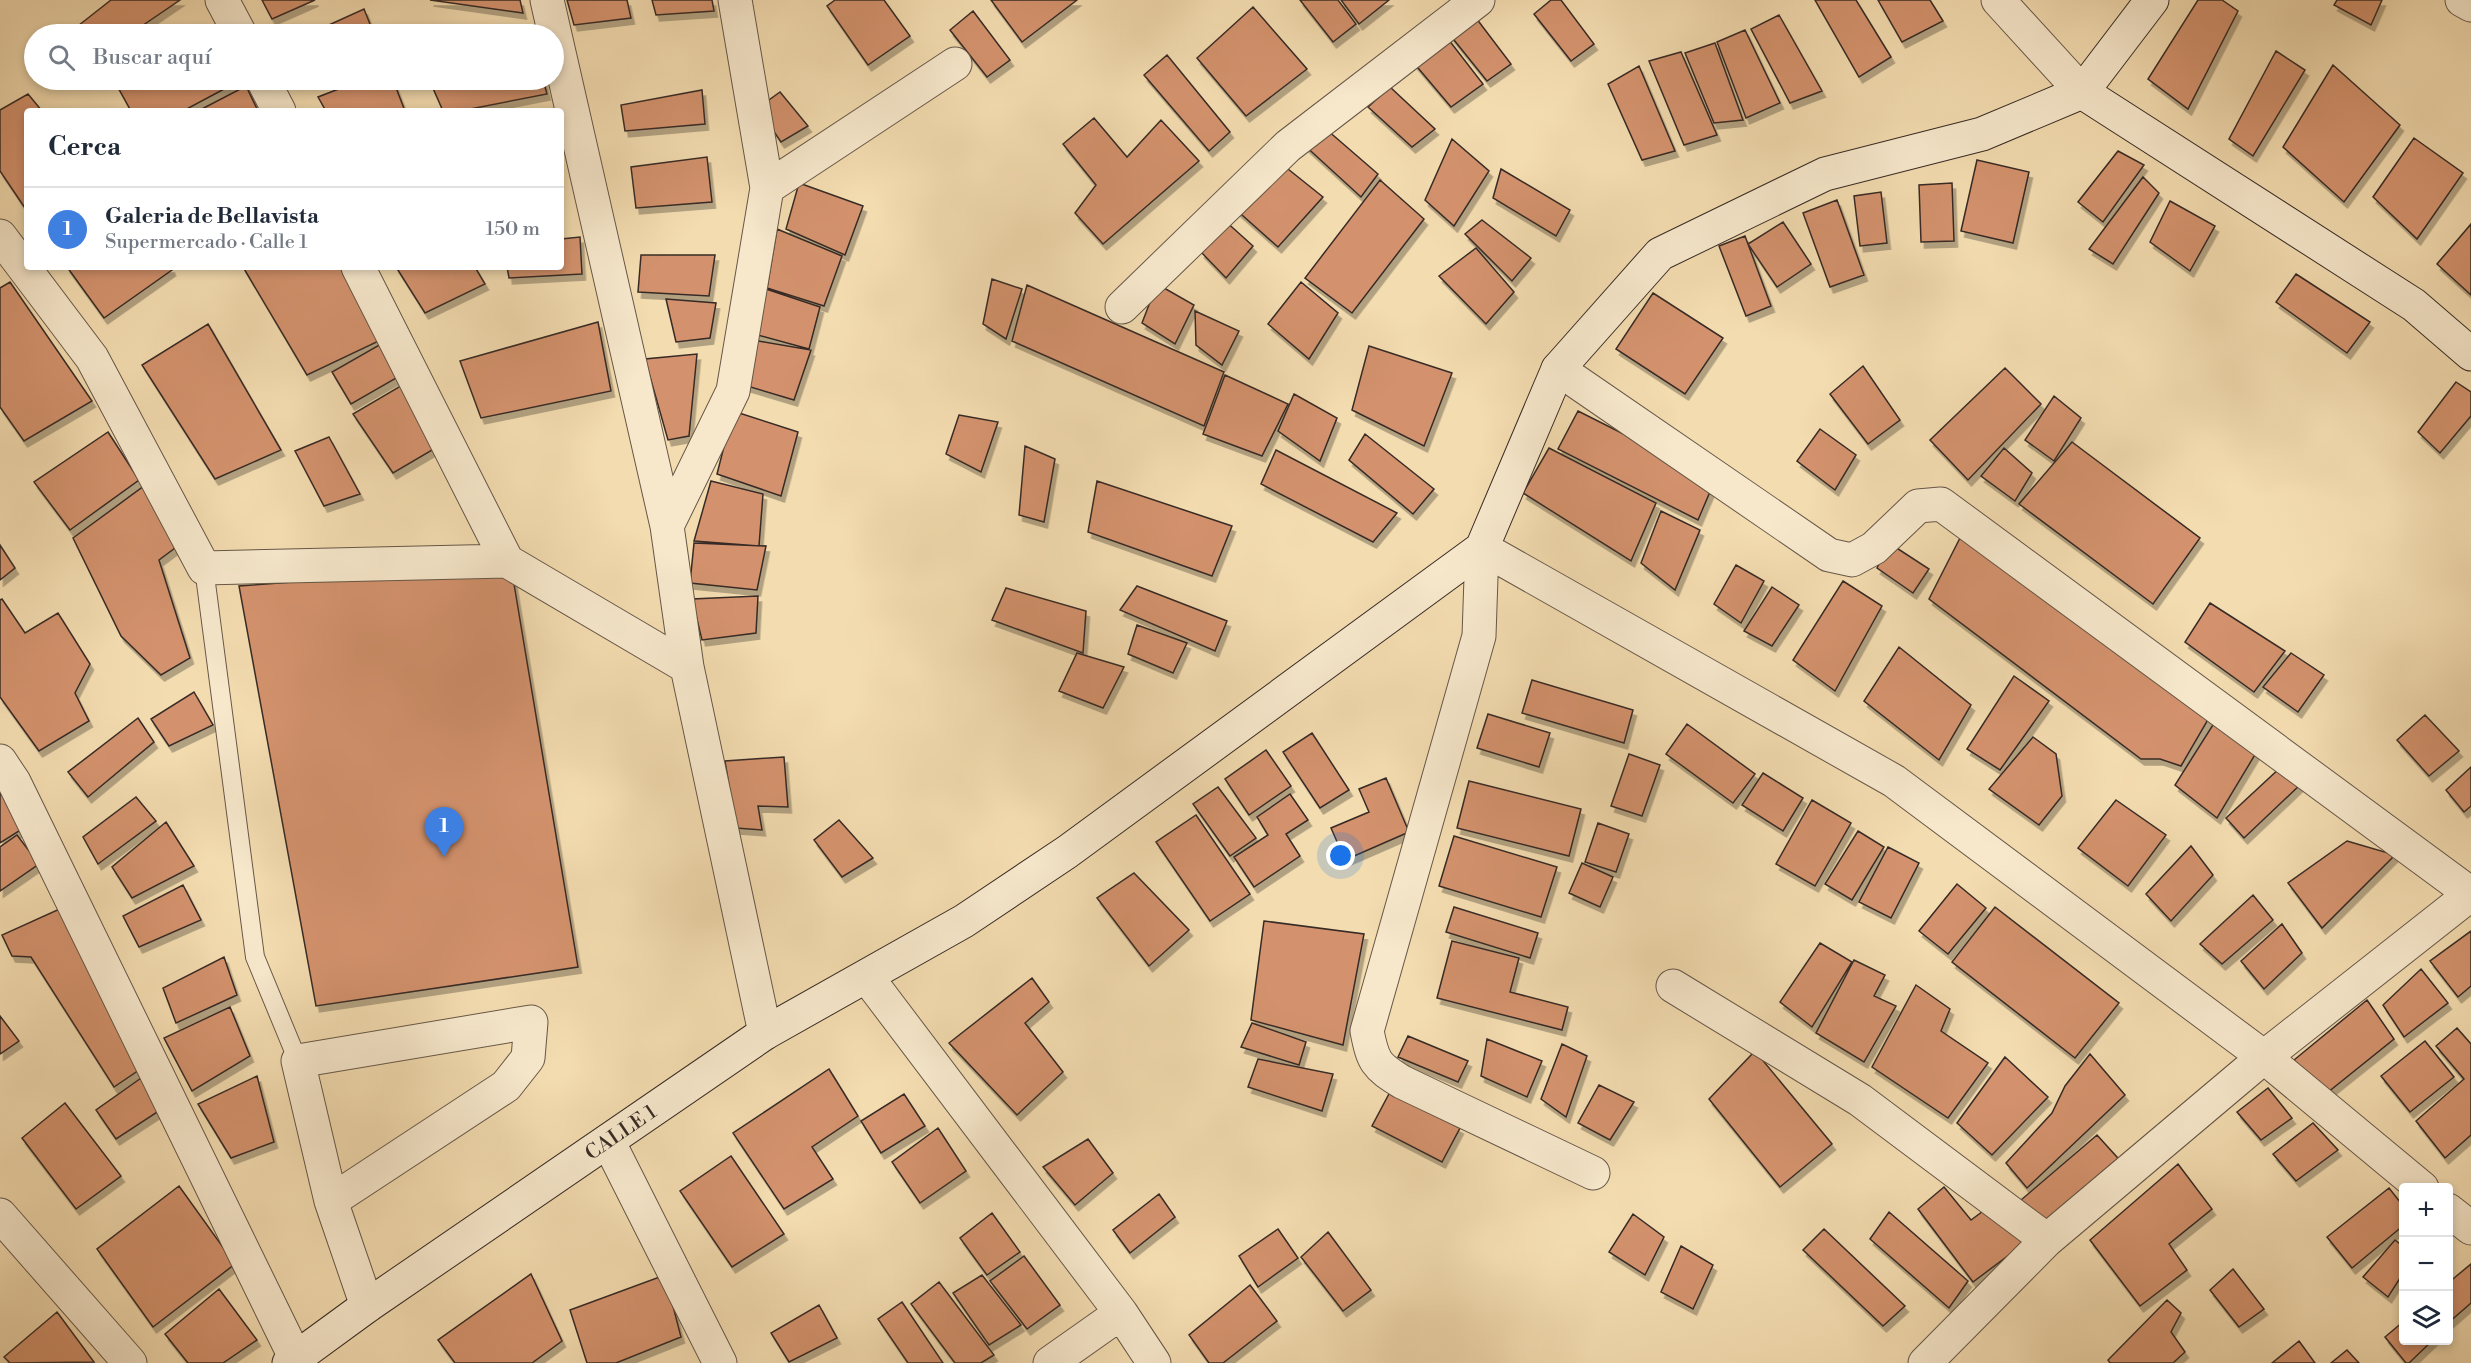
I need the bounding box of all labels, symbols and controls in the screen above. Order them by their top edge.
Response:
search box [24,24,564,90]
icon: search [45,41,78,74]
text: Buscar aquí [93,44,211,71]
text: Cerca [48,131,121,163]
text: Galeria de Bellavista [105,203,319,230]
text: 1 [63,217,72,242]
text: 150 m [485,217,540,242]
text: Supermercado · Calle 1 [105,230,308,255]
pin: 1 [424,808,464,857]
your location [1326,841,1355,870]
street label: CALLE 1 [581,1100,662,1167]
map controls [2399,1183,2453,1345]
button: + [2399,1183,2453,1237]
button: − [2399,1237,2453,1291]
button: layers [2399,1291,2453,1345]

